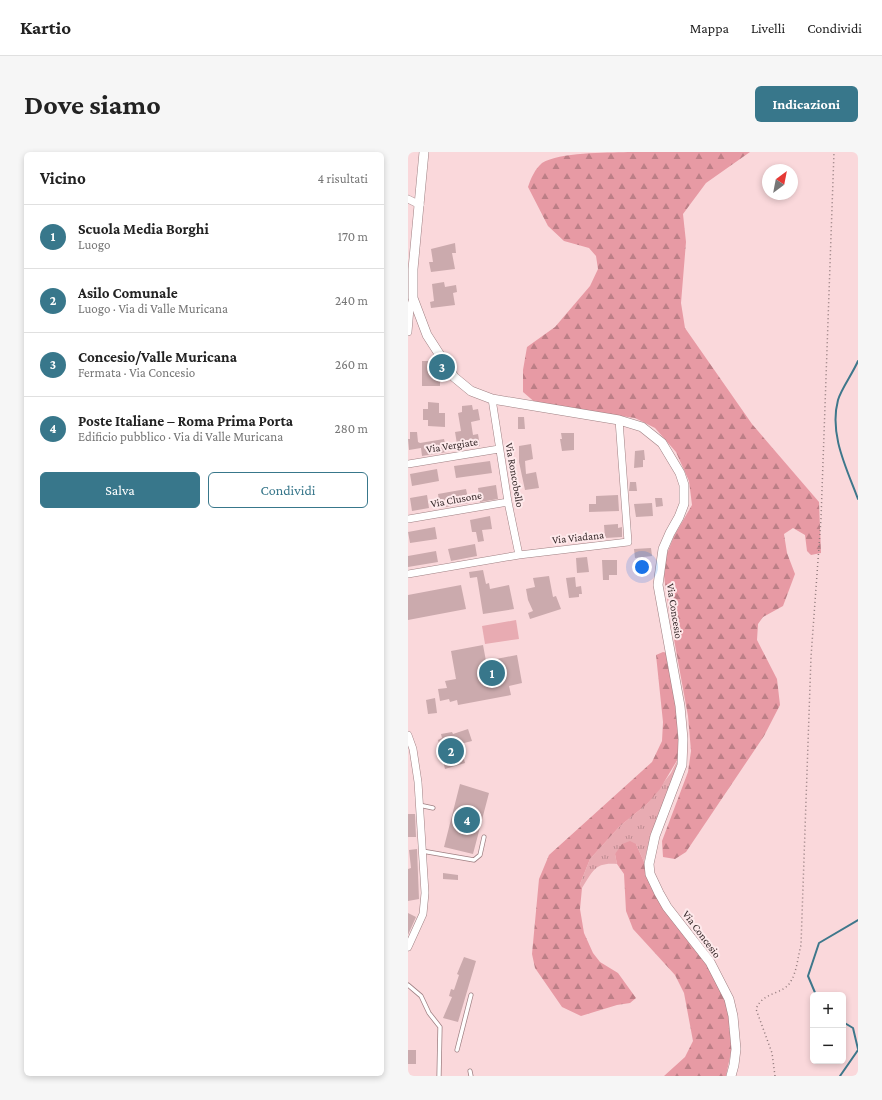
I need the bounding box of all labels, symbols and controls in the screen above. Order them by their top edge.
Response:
text: Kartio [20,17,71,38]
text: Mappa [690,20,729,36]
text: Livelli [751,20,785,36]
text: Condividi [807,20,862,36]
button: Indicazioni [755,86,858,122]
text: Dove siamo [24,89,161,120]
north arrow [762,164,798,200]
text: Vicino [40,169,86,188]
text: 4 risultati [318,171,368,186]
text: Scuola Media Borghi [78,221,209,237]
text: 1 [51,229,55,244]
text: 170 m [338,229,368,244]
text: Luogo [78,237,110,252]
text: Asilo Comunale [78,285,178,301]
text: 2 [50,293,56,308]
text: 240 m [335,293,368,308]
text: Luogo · Via di Valle Muricana [78,301,228,316]
text: Concesio/Valle Muricana [78,349,237,365]
pin: 3 [429,352,455,382]
text: 3 [50,357,56,372]
text: 260 m [335,357,368,372]
text: Fermata · Via Concesio [78,365,195,380]
text: Poste Italiane – Roma Prima Porta [78,413,293,429]
text: 4 [49,421,57,436]
text: 280 m [335,421,368,436]
text: Edificio pubblico · Via di Valle Muricana [78,429,283,444]
street label: Via Vergiate [425,435,479,456]
street label: Via Roncobello [503,442,527,509]
button: Salva [40,472,200,508]
button: Condividi [208,472,368,508]
street label: Via Clusone [429,489,483,509]
street label: Via Viadana [551,528,605,546]
your location [632,557,652,577]
street label: Via Concesio [665,582,685,640]
pin: 1 [479,658,505,688]
pin: 2 [438,736,464,766]
pin: 4 [454,805,480,835]
street label: Via Concesio [680,908,724,960]
map controls [810,992,846,1064]
button: + [810,992,846,1028]
button: − [810,1028,846,1064]

